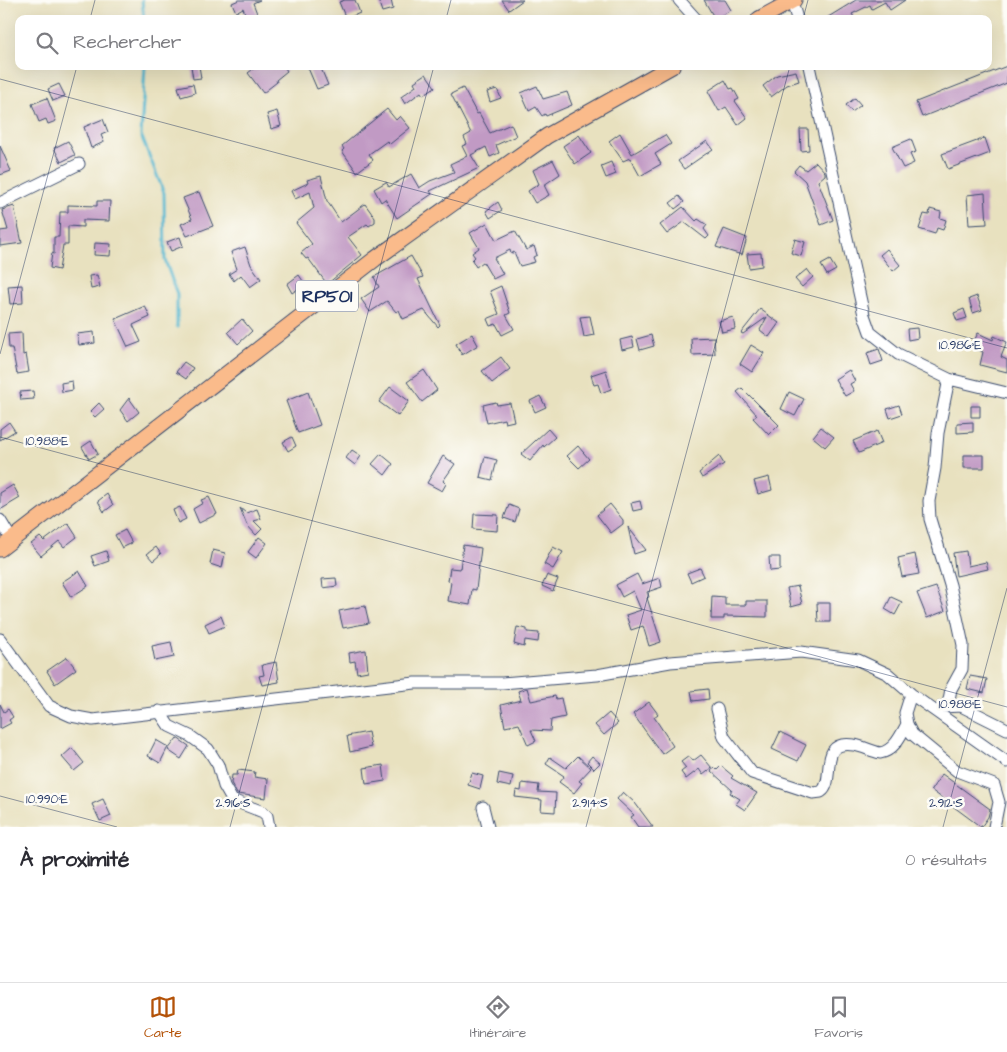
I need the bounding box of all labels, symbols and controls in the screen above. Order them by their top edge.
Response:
search box [15,15,992,70]
icon: search [33,29,61,57]
text: Rechercher [73,29,181,56]
road number: RP501 [296,280,358,312]
text: 10.986°E [939,337,981,354]
text: 10.988°E [26,433,68,450]
text: 10.988°E [939,696,981,713]
text: 10.990°E [26,791,68,808]
text: 2.916°S [216,795,251,812]
text: 2.914°S [572,795,608,812]
text: 2.912°S [929,795,963,812]
text: À proximité [20,845,129,874]
text: 0 résultats [905,849,987,871]
tab: Carte [144,993,182,1043]
tab: Itinéraire [470,993,526,1043]
tab: Favoris [814,993,863,1043]

